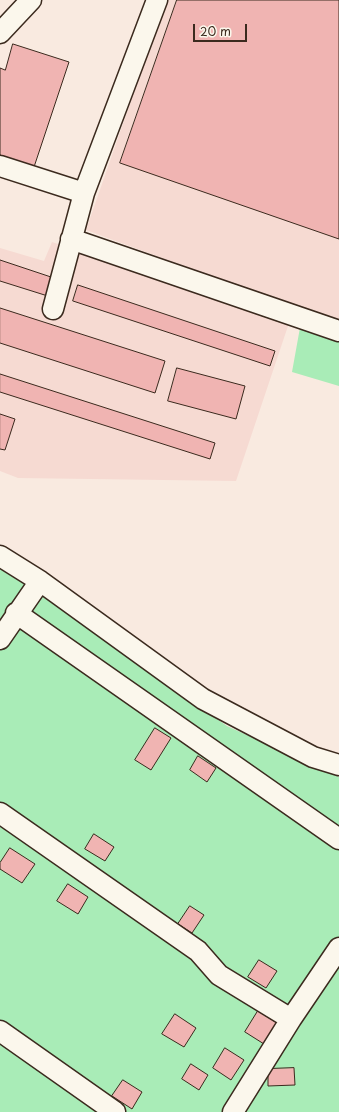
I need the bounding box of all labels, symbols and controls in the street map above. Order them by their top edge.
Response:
scale bar [195,16,249,42]
text: 20 m [200,22,231,40]

